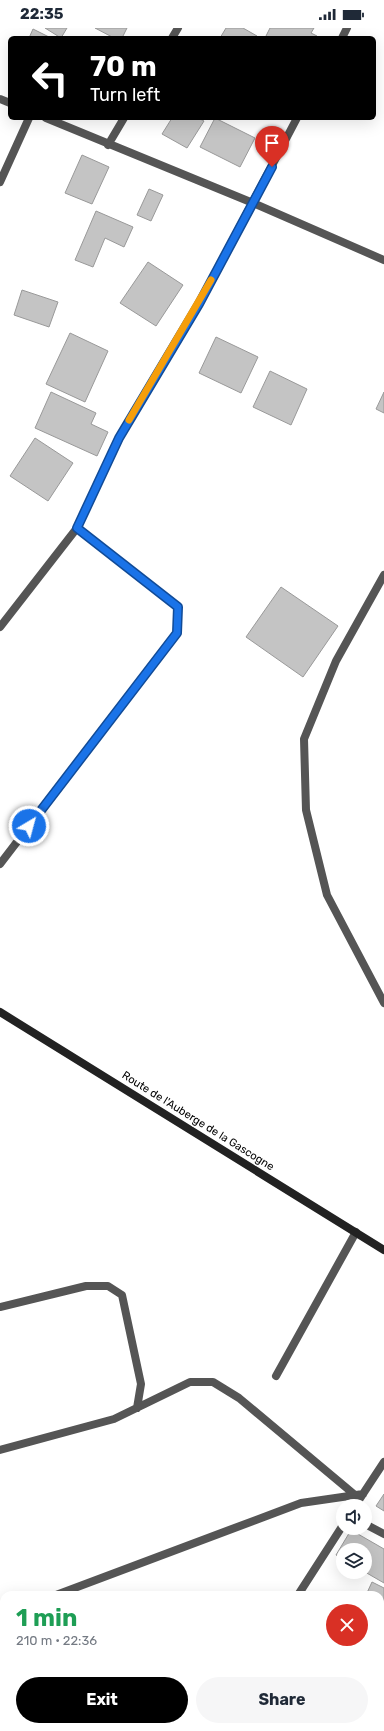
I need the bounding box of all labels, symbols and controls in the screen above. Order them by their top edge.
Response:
text: 22:35 [20,5,63,23]
text: 70 m [90,50,157,83]
icon: left [24,52,76,104]
text: Turn left [90,84,160,106]
pin [255,126,289,167]
icon: arrive [261,132,283,154]
position arrow [8,805,50,847]
street label: Route de l'Auberge de la Gascogne [120,1069,276,1173]
map controls [336,1499,372,1579]
button: sound [336,1499,372,1535]
button: layers [336,1543,372,1579]
text: 1 min [16,1604,77,1632]
button: close [326,1604,368,1646]
text: 210 m · 22:36 [16,1633,97,1648]
button: Exit [16,1677,188,1723]
button: Share [196,1677,368,1723]

